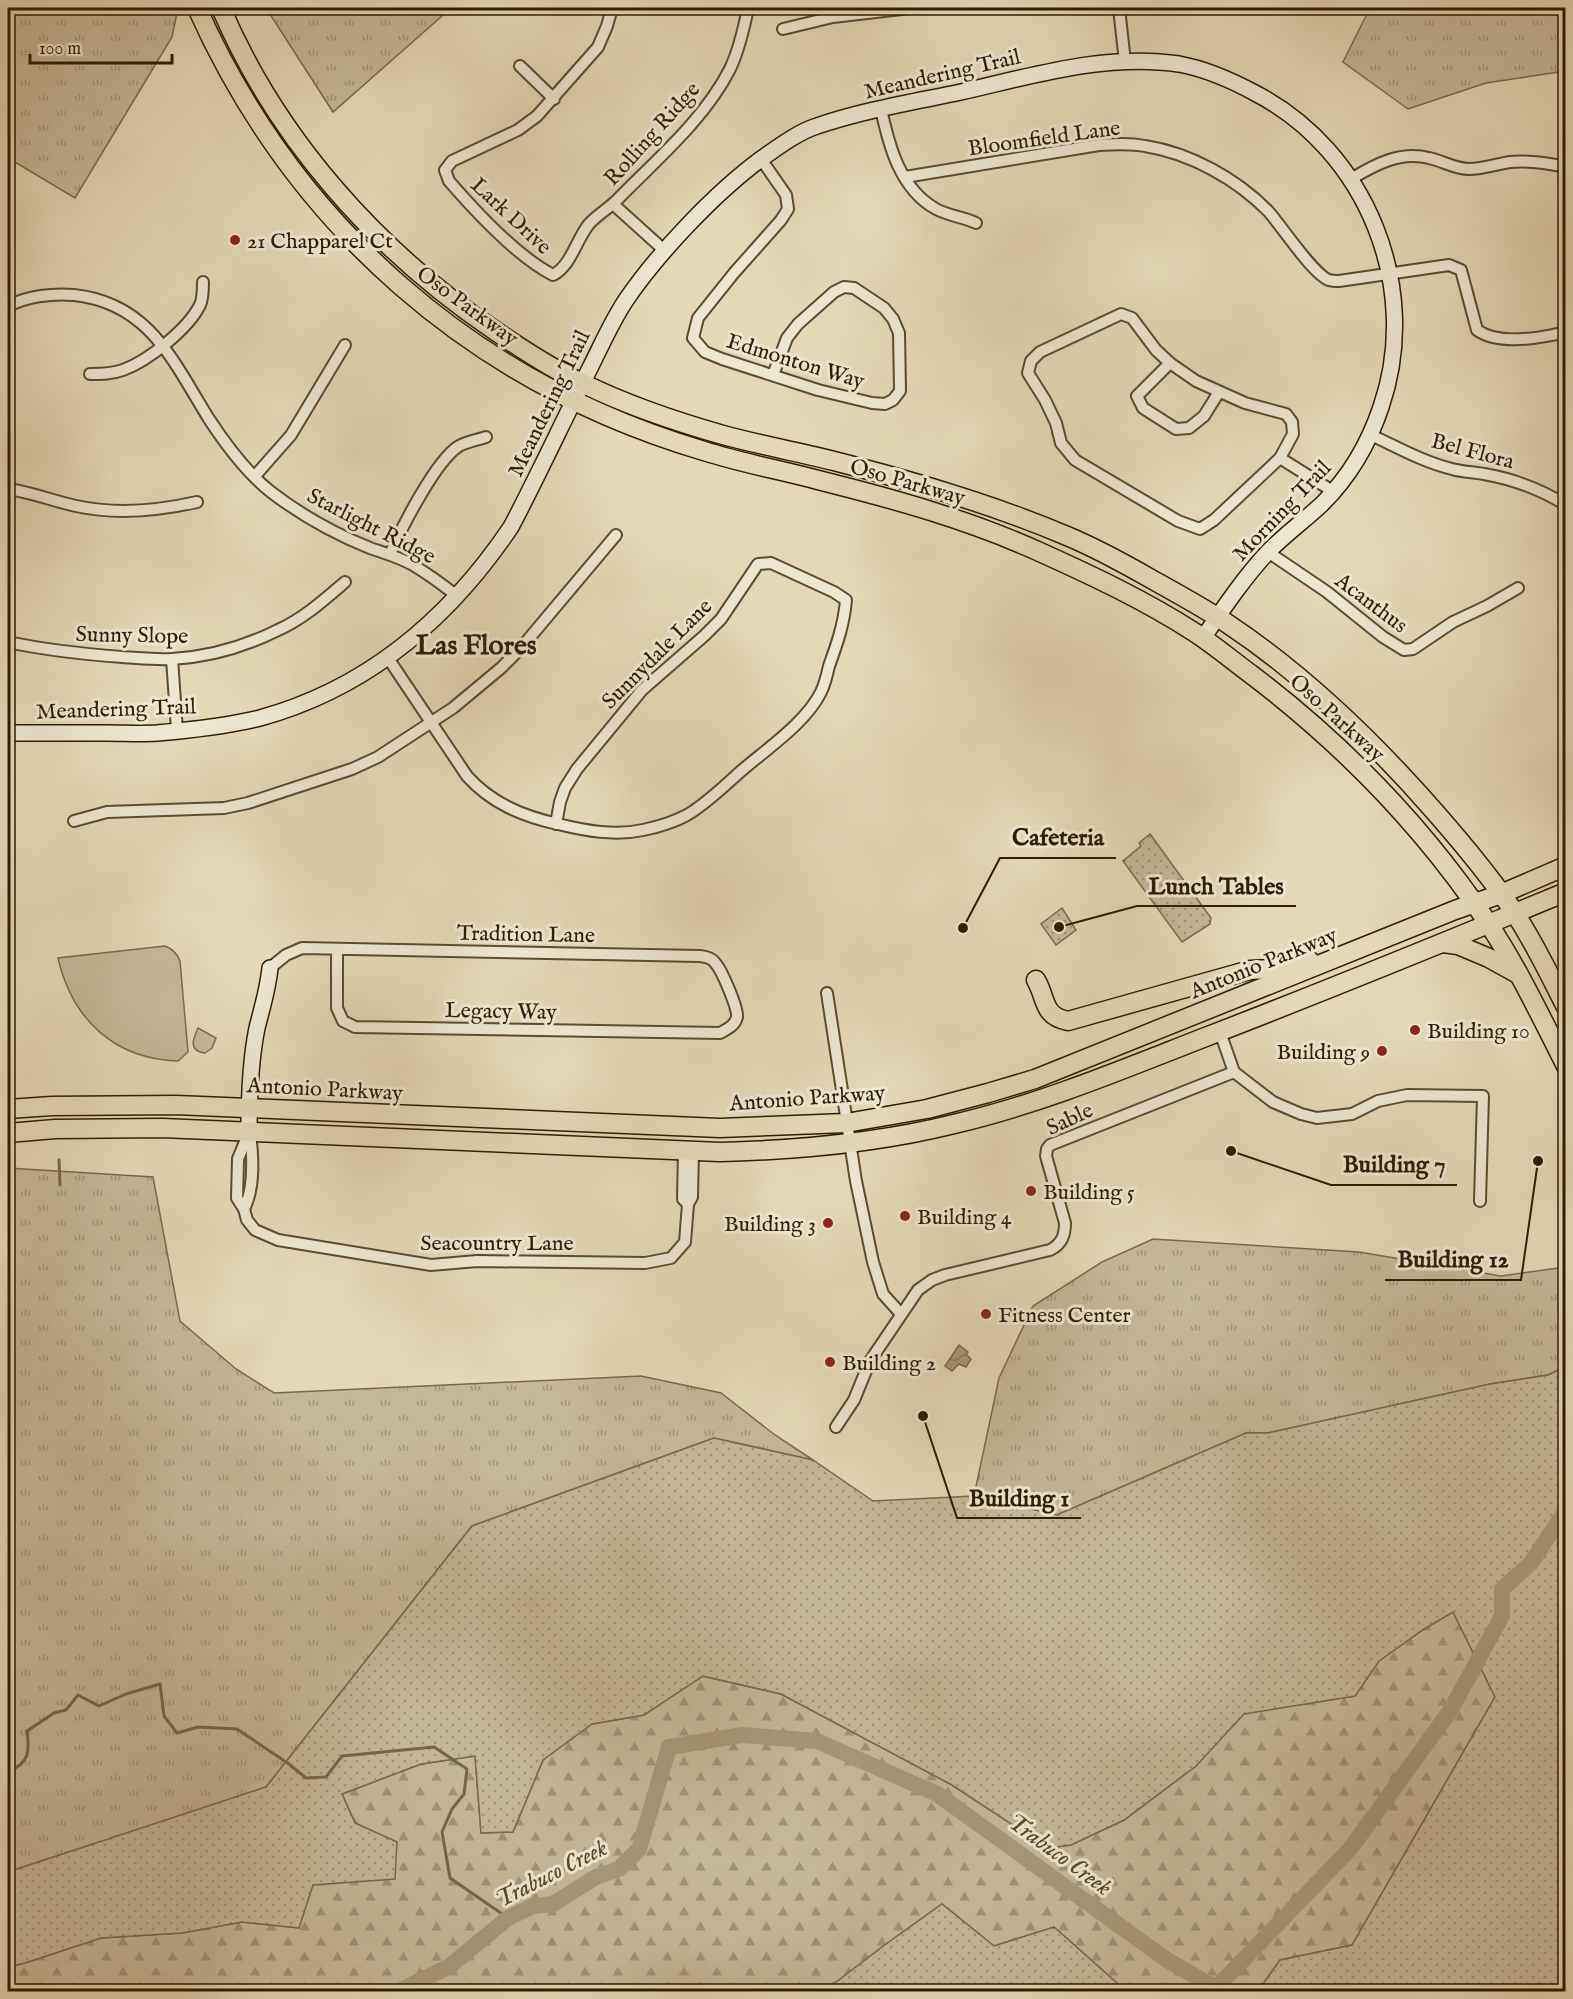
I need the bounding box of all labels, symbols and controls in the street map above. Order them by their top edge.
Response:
scale bar [30,27,172,65]
text: 100 m [39,38,81,61]
street label: Meandering Trail [861,43,1024,107]
street label: Rolling Ridge [598,76,707,192]
street label: Bloomfield Lane [966,114,1122,164]
street label: Lark Drive [464,172,557,261]
place label: 21 Chapparel Ct [247,228,393,256]
marker: 21 Chapparel Ct [228,233,242,247]
street label: Oso Parkway [411,260,523,353]
street label: Meandering Trail [502,326,597,482]
street label: Edmonton Way [723,328,868,396]
street label: Bel Flora [1428,427,1517,477]
street label: Oso Parkway [846,453,969,513]
street label: Morning Trail [1227,455,1338,568]
street label: Starlight Ridge [302,482,440,571]
street label: Acanthus [1328,567,1413,640]
street label: Sunnydale Lane [596,593,719,716]
street label: Sunny Slope [75,621,189,651]
district label: Las Flores [415,629,537,664]
street label: Oso Parkway [1283,668,1390,769]
street label: Meandering Trail [36,693,196,727]
callout: Cafeteria [1000,816,1116,858]
text: Cafeteria [1012,823,1105,854]
callout: Lunch Tables [1137,864,1296,906]
text: Lunch Tables [1148,872,1284,903]
street label: Tradition Lane [457,920,595,950]
street label: Antonio Parkway [1185,922,1342,1006]
street label: Legacy Way [445,997,557,1027]
place label: Building 10 [1427,1018,1530,1046]
marker: Building 10 [1408,1023,1422,1037]
place label: Building 9 [1277,1039,1370,1067]
marker: Building 9 [1375,1044,1389,1058]
street label: Antonio Parkway [245,1072,404,1108]
street label: Antonio Parkway [727,1080,886,1118]
street label: Sable [1042,1097,1098,1143]
callout: Building 7 [1331,1143,1457,1185]
text: Building 7 [1343,1150,1445,1181]
place label: Building 5 [1043,1179,1135,1207]
marker: Building 5 [1024,1184,1038,1198]
place label: Building 4 [917,1204,1012,1232]
marker: Building 4 [898,1209,912,1223]
place label: Building 3 [724,1211,816,1239]
marker: Building 3 [821,1216,835,1230]
street label: Seacountry Lane [420,1230,574,1258]
callout: Building 12 [1385,1238,1521,1280]
text: Building 12 [1397,1245,1509,1276]
place label: Fitness Center [998,1302,1131,1330]
marker: Fitness Center [979,1307,993,1321]
place label: Building 2 [842,1350,936,1378]
marker: Building 2 [823,1355,837,1369]
callout: Building 1 [957,1476,1081,1518]
text: Building 1 [969,1484,1069,1515]
water label: Trabuco Creek [1001,1807,1118,1904]
water label: Trabuco Creek [491,1833,613,1916]

